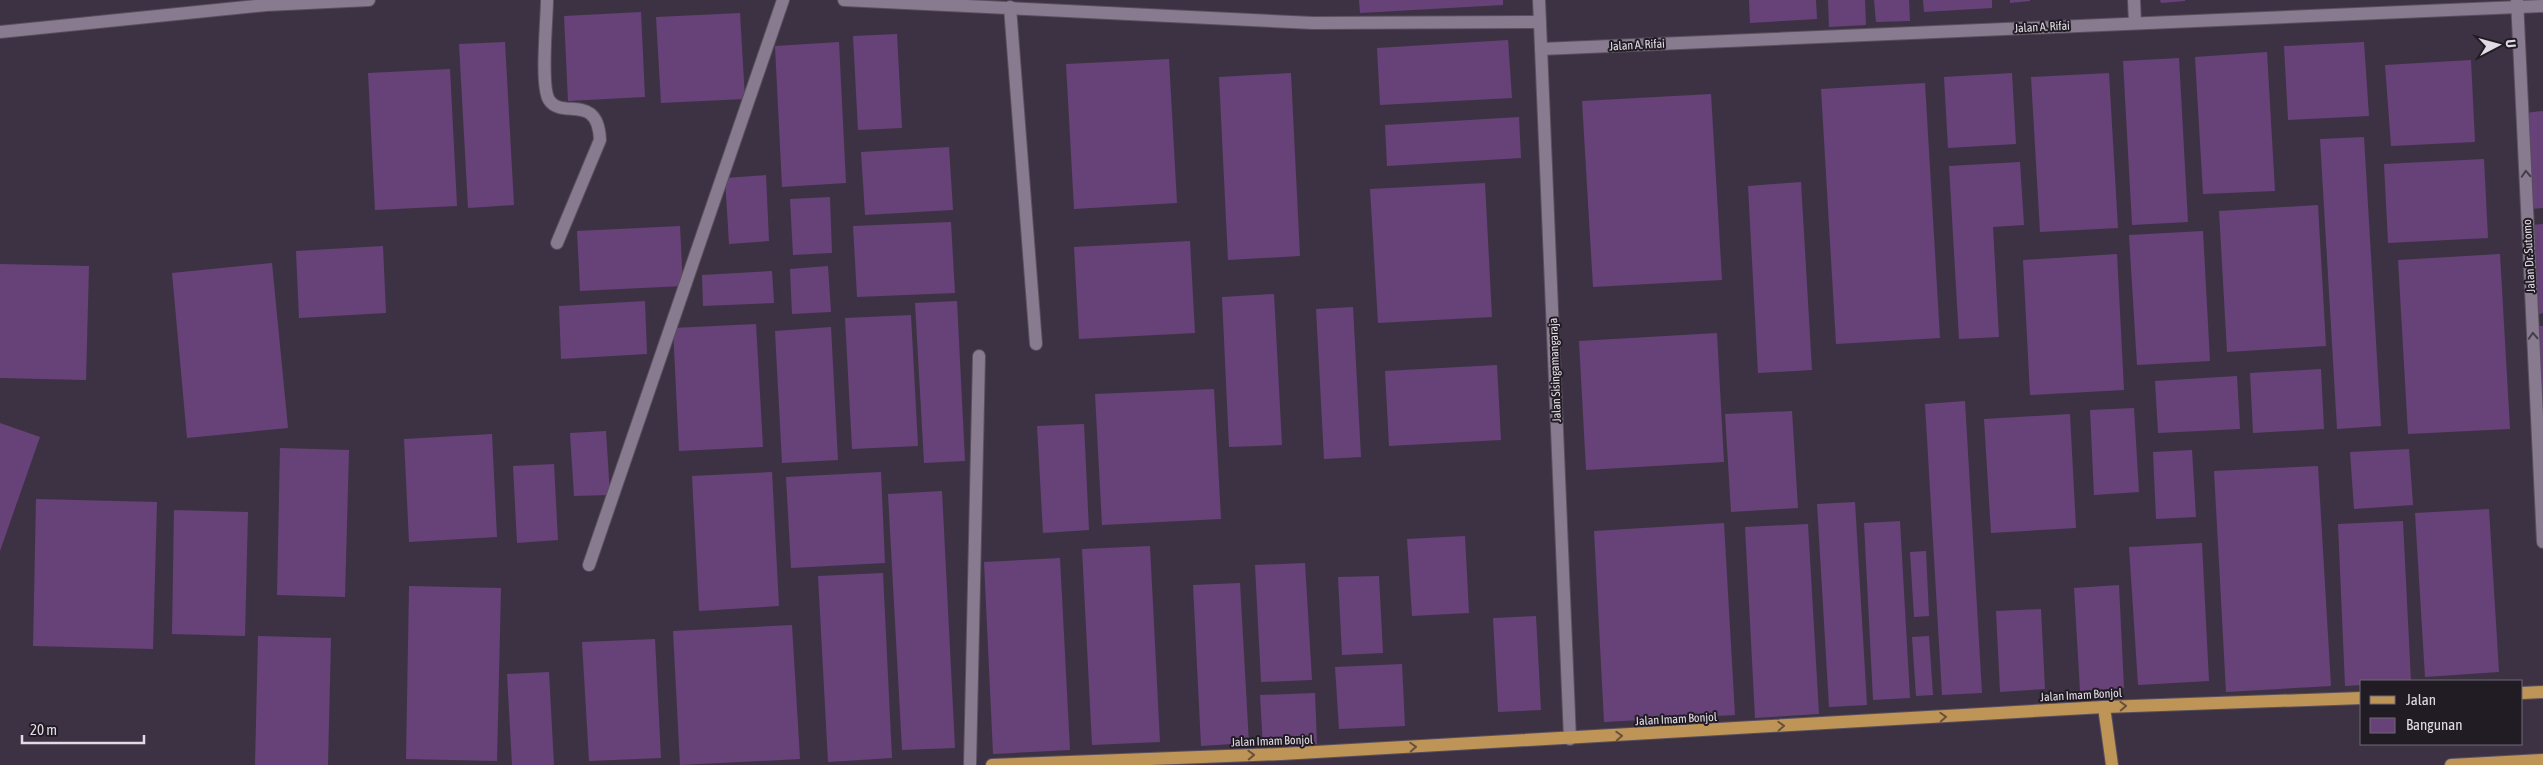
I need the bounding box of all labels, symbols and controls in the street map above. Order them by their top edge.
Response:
street label: Jalan A. Rifai [2014,19,2070,35]
north arrow [2473,20,2523,70]
street label: Jalan A. Rifai [1609,37,1665,53]
text: U [2503,39,2519,49]
one-way arrow [2520,170,2531,178]
street label: Jalan Dr. Sutomo [2520,219,2538,293]
street label: Jalan Sisingamangaraja [1546,318,1564,422]
one-way arrow [2528,332,2539,340]
legend [2360,680,2523,745]
street label: Jalan Imam Bonjol [2040,686,2123,704]
text: Jalan [2406,691,2436,708]
one-way arrow [2119,701,2127,712]
street label: Jalan Imam Bonjol [1635,710,1718,728]
one-way arrow [1939,711,1947,722]
scale bar [22,712,145,744]
text: Bangunan [2406,716,2463,733]
text: 20 m [30,721,57,738]
one-way arrow [1777,721,1785,732]
one-way arrow [1615,731,1623,742]
street label: Jalan Imam Bonjol [1231,733,1314,749]
one-way arrow [1410,742,1418,753]
one-way arrow [1247,750,1255,761]

